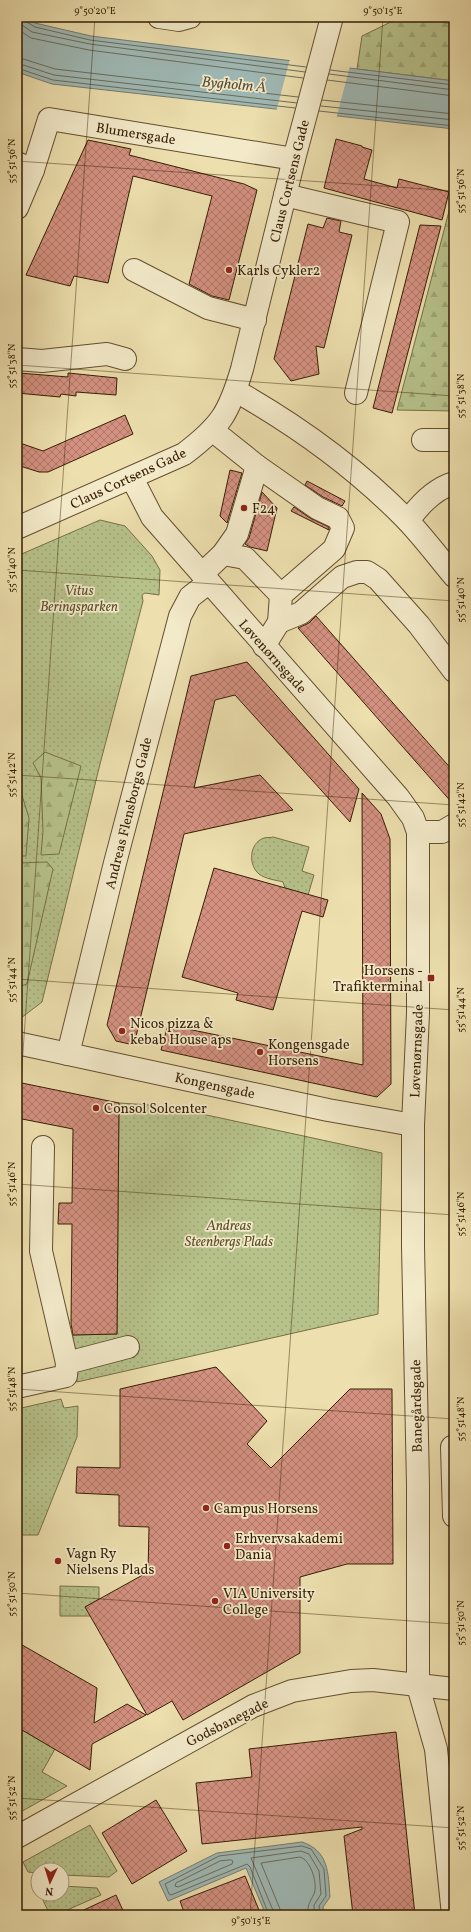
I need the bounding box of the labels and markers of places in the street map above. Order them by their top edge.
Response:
place label: Karls Cykler2 [237,262,320,281]
marker: Karls Cykler2 [224,265,234,275]
place label: F24 [252,500,275,519]
marker: F24 [239,503,249,513]
place label: Horsens - Trafikterminal [333,962,423,997]
marker: Horsens - Trafikterminal [426,973,436,983]
place label: Nicos pizza & kebab House aps [130,1015,231,1050]
marker: Nicos pizza & kebab House aps [117,1026,127,1036]
place label: Kongensgade Horsens [268,1036,350,1071]
marker: Kongensgade Horsens [255,1047,265,1057]
place label: Consol Solcenter [104,1100,207,1119]
marker: Consol Solcenter [91,1103,101,1113]
place label: Campus Horsens [214,1500,318,1519]
marker: Campus Horsens [201,1503,211,1513]
place label: Erhvervsakademi Dania [235,1530,343,1565]
marker: Erhvervsakademi Dania [222,1541,232,1551]
place label: Vagn Ry Nielsens Plads [66,1545,154,1580]
marker: Vagn Ry Nielsens Plads [53,1556,63,1566]
place label: VIA University College [223,1585,315,1620]
marker: VIA University College [210,1596,220,1606]

